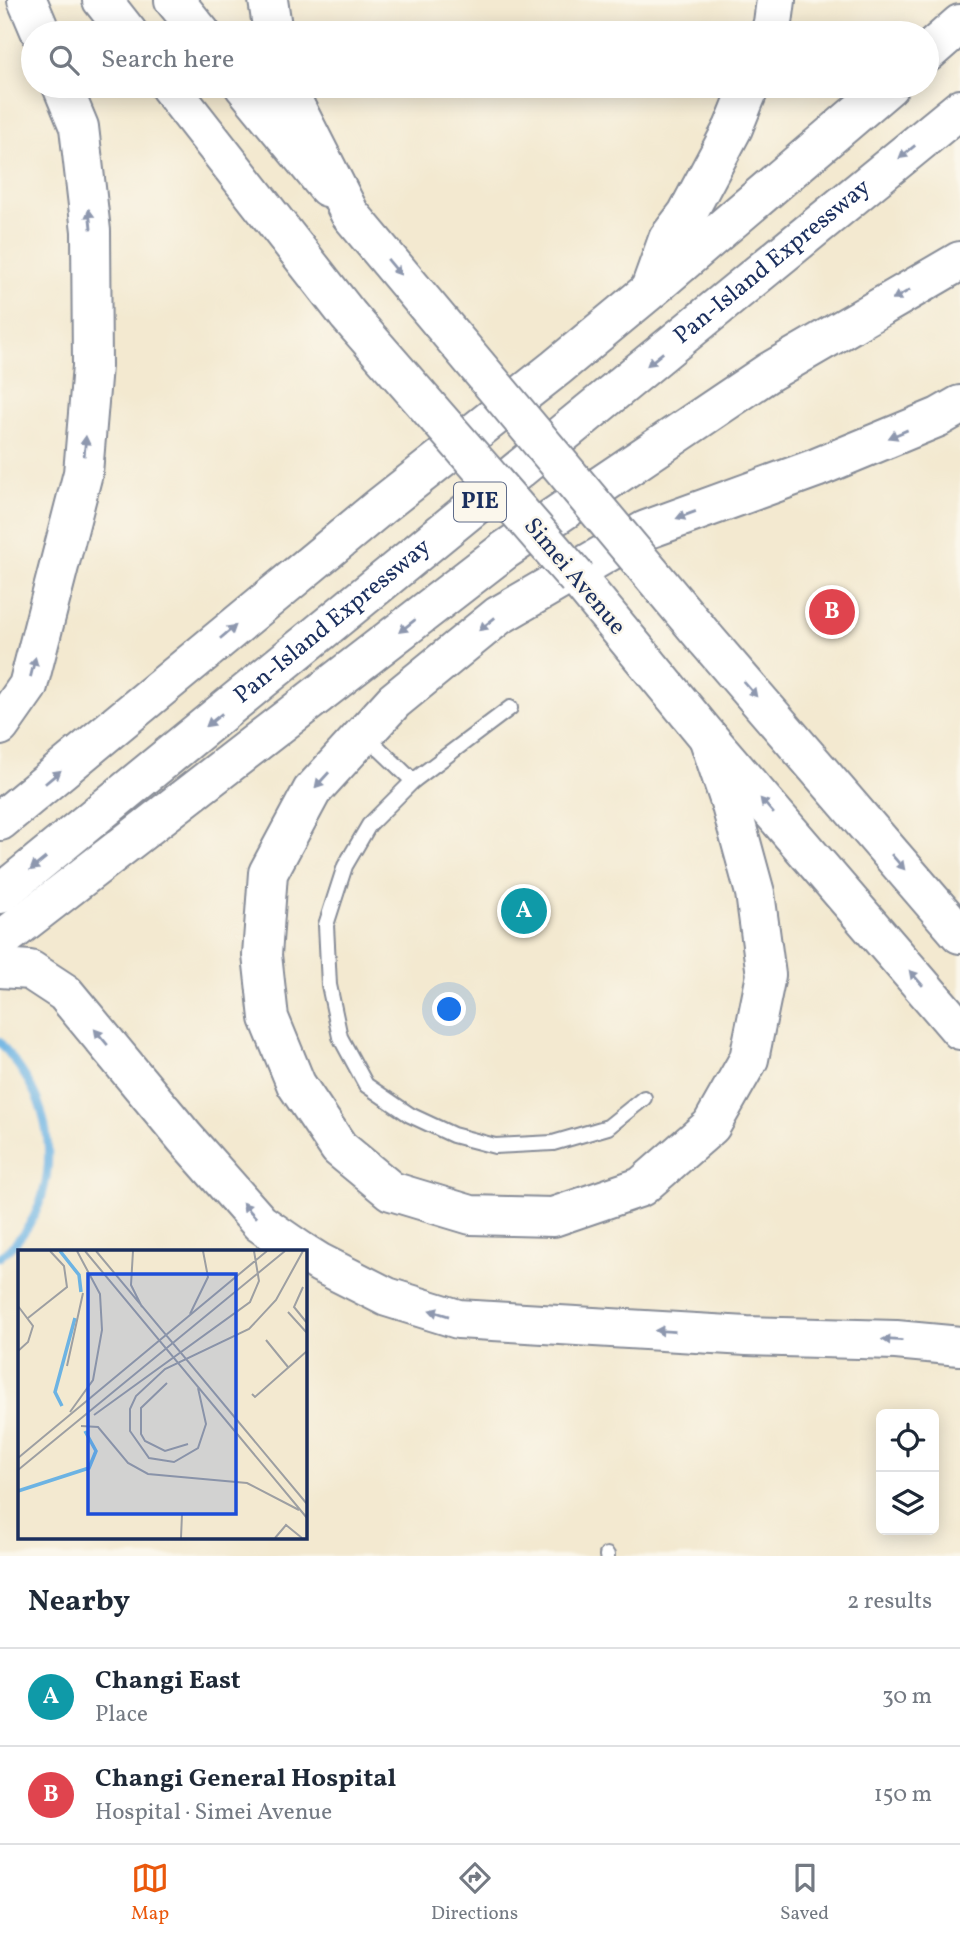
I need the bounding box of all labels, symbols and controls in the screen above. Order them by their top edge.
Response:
search box [21,21,939,98]
icon: search [45,41,83,79]
text: Search here [101,42,234,78]
one-way arrow [899,145,917,160]
street label: Pan-Island Expressway [667,171,878,353]
one-way arrow [84,208,95,230]
one-way arrow [386,258,401,275]
one-way arrow [891,289,911,301]
one-way arrow [647,351,665,366]
one-way arrow [888,428,909,439]
one-way arrow [80,435,91,457]
road number: PIE [454,482,506,522]
one-way arrow [676,510,697,521]
street label: Simei Avenue [515,511,633,643]
street label: Pan-Island Expressway [227,531,439,713]
pin: B [809,586,855,638]
one-way arrow [479,617,497,632]
one-way arrow [398,618,416,632]
one-way arrow [218,625,236,640]
one-way arrow [28,656,39,678]
one-way arrow [742,681,757,698]
one-way arrow [205,712,223,727]
one-way arrow [43,770,61,785]
one-way arrow [315,771,331,788]
one-way arrow [759,797,775,815]
one-way arrow [890,853,906,871]
one-way arrow [29,856,46,871]
pin: A [501,885,547,937]
one-way arrow [909,970,924,987]
your location [432,992,466,1026]
one-way arrow [94,1028,109,1045]
one-way arrow [241,1202,257,1219]
inset map [18,1250,306,1538]
one-way arrow [428,1307,449,1317]
one-way arrow [653,1325,675,1336]
one-way arrow [881,1334,903,1345]
map controls [876,1409,939,1535]
button: locate [876,1409,939,1472]
button: layers [876,1472,939,1535]
text: Nearby [28,1581,130,1623]
text: 2 results [847,1586,932,1618]
text: Changi East [95,1663,241,1699]
text: A [43,1681,59,1713]
text: 30 m [882,1681,932,1713]
text: Place [95,1699,148,1731]
text: Changi General Hospital [95,1761,396,1797]
text: B [43,1779,59,1811]
text: 150 m [874,1779,932,1811]
text: Hospital · Simei Avenue [95,1797,332,1829]
tab: Map [131,1859,169,1927]
tab: Directions [431,1859,518,1927]
tab: Saved [780,1859,829,1927]

